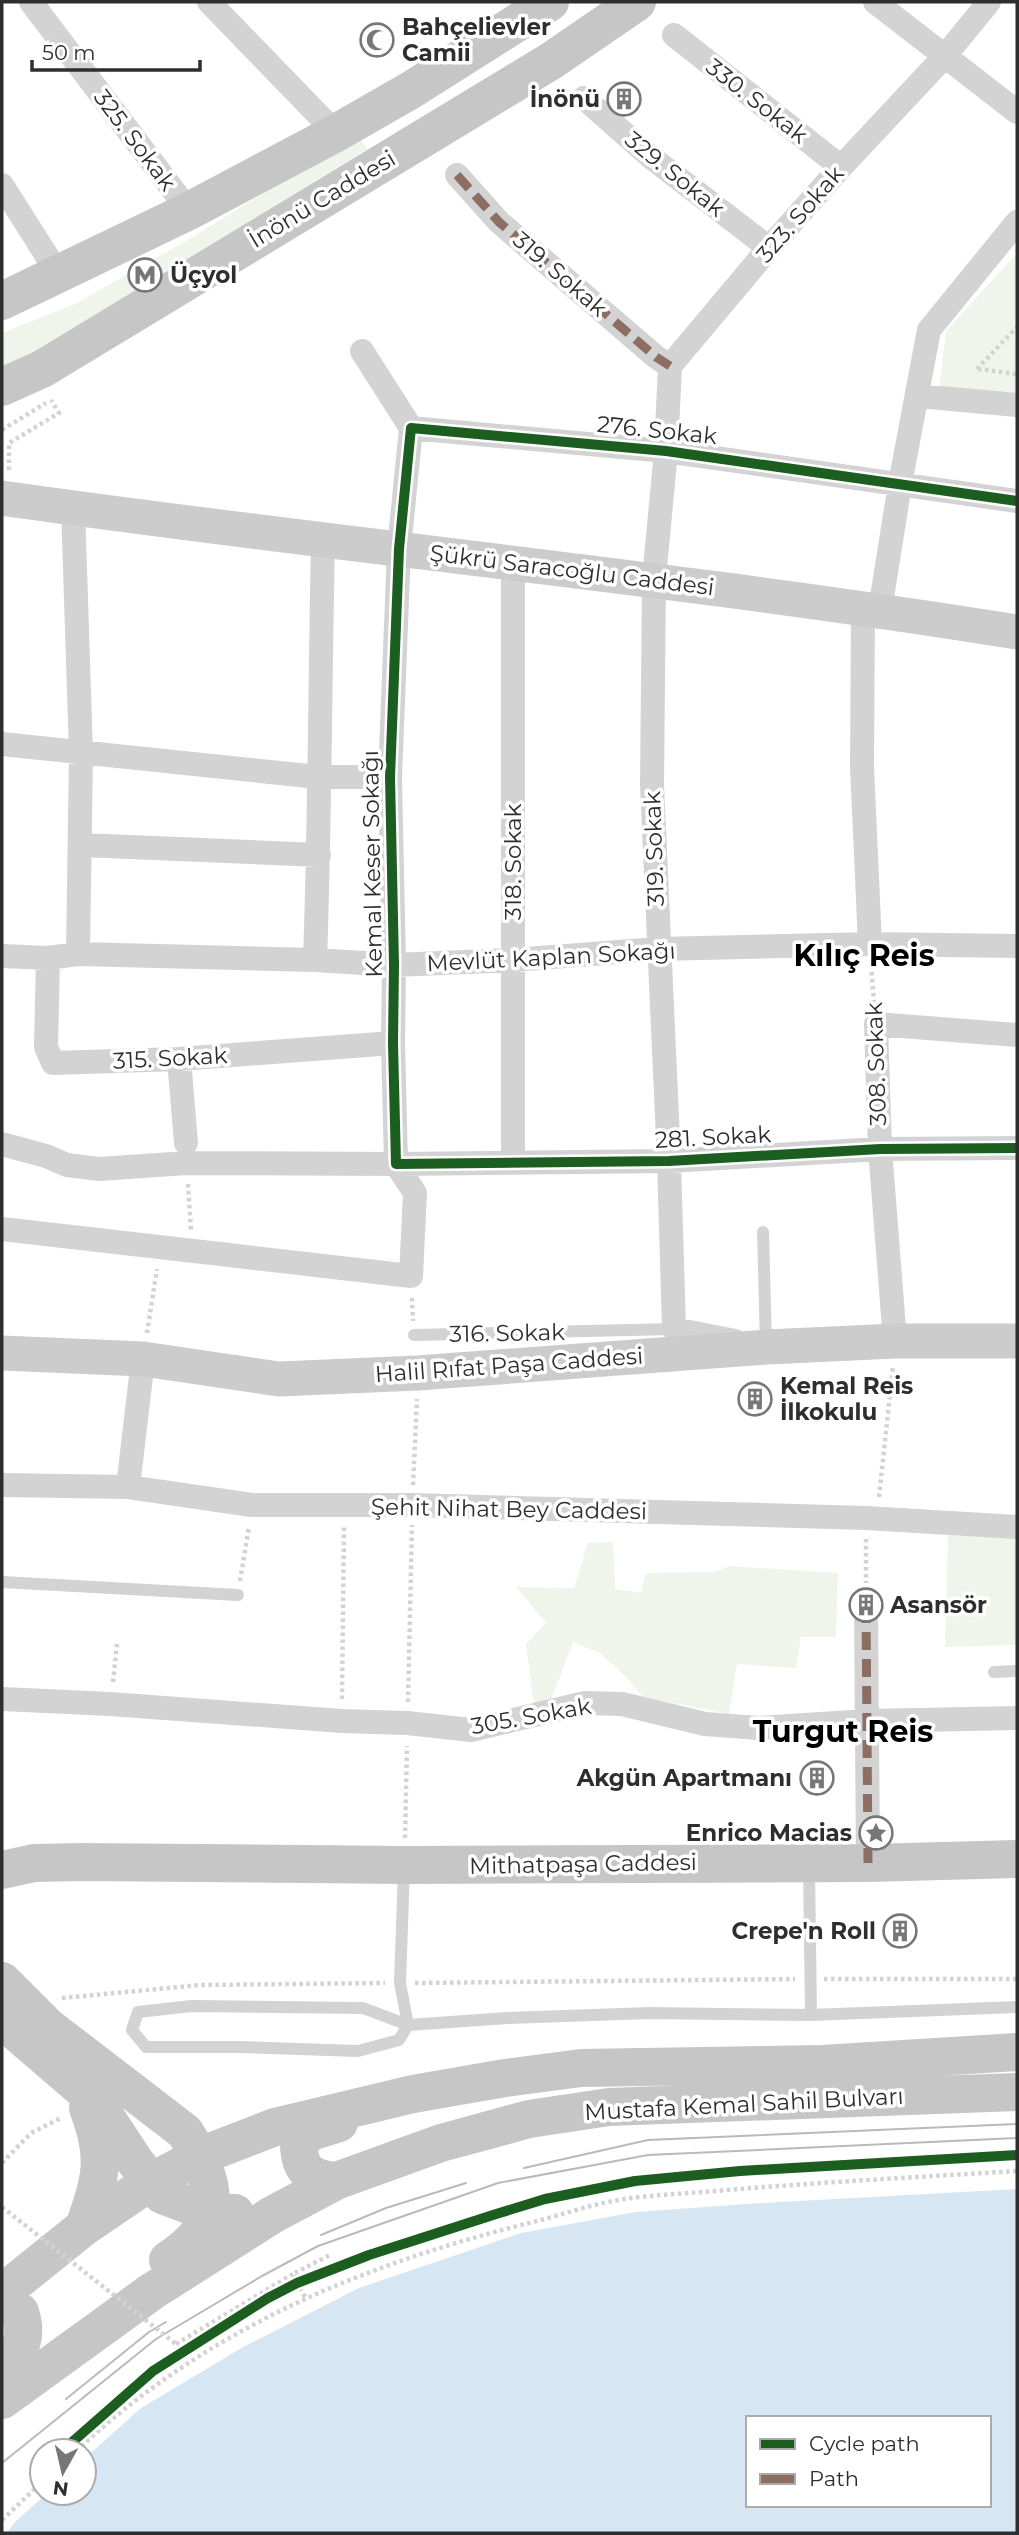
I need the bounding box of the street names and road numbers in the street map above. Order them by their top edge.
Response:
street label: 330. Sokak [701,53,814,149]
street label: 325. Sokak [88,84,182,196]
street label: 329. Sokak [620,125,731,223]
street label: İnönü Caddesi [244,144,400,254]
street label: 323. Sokak [750,160,850,268]
street label: 319. Sokak [507,226,613,323]
street label: 276. Sokak [596,410,719,450]
street label: Şükrü Saracoğlu Caddesi [428,539,716,601]
street label: Kemal Keser Sokağı [356,750,388,978]
street label: 319. Sokak [638,791,670,907]
street label: 318. Sokak [499,804,527,920]
street label: Mevlüt Kaplan Sokağı [426,936,676,978]
street label: 308. Sokak [860,1002,892,1126]
street label: 315. Sokak [112,1041,228,1075]
street label: 281. Sokak [654,1120,772,1154]
street label: 316. Sokak [449,1318,565,1348]
street label: Halil Rıfat Paşa Caddesi [374,1342,644,1388]
street label: Şehit Nihat Bey Caddesi [371,1493,647,1525]
street label: 305. Sokak [469,1692,594,1740]
street label: Mithatpaşa Caddesi [469,1848,697,1880]
street label: Mustafa Kemal Sahil Bulvarı [584,2082,904,2126]

